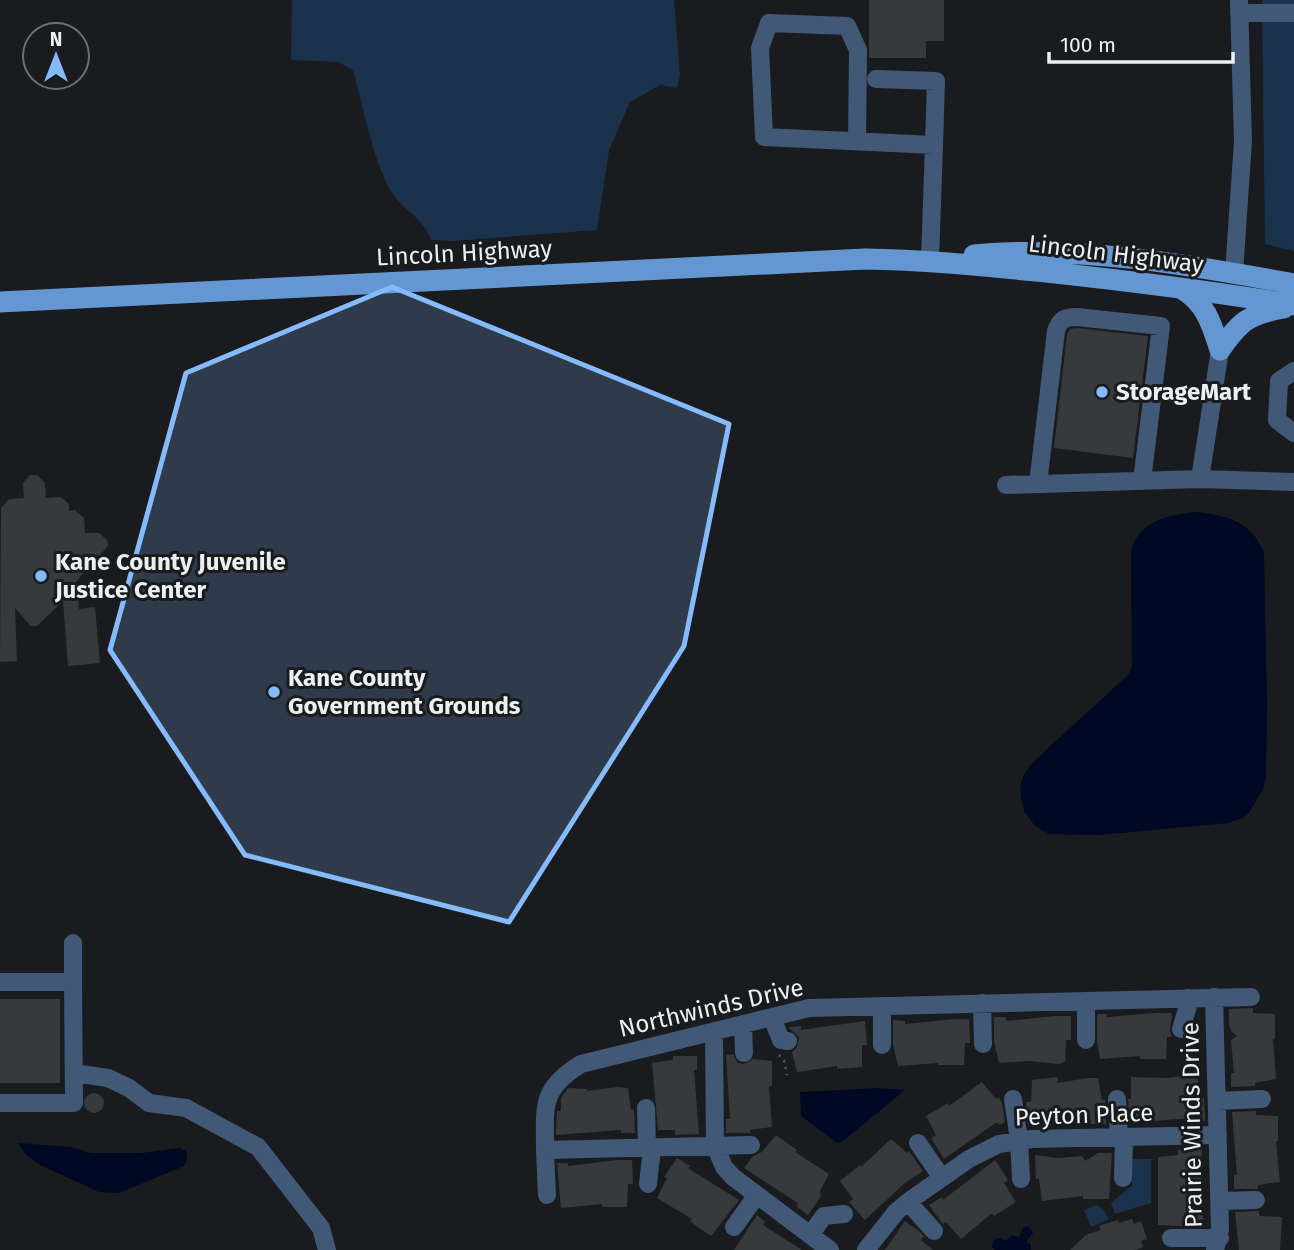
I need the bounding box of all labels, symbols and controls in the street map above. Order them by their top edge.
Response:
north arrow [21,21,91,91]
scale bar [1049,21,1233,65]
text: N [50,28,62,51]
text: 100 m [1060,32,1116,58]
street label: Lincoln Highway [1027,229,1205,279]
street label: Lincoln Highway [375,234,553,272]
place label: StorageMart [1116,378,1252,406]
marker: StorageMart [1094,384,1110,400]
place label: Kane County Juvenile Justice Center [54,548,286,604]
marker: Kane County Juvenile Justice Center [33,568,49,584]
place label: Kane County Government Grounds [288,664,521,720]
marker: Kane County Government Grounds [266,684,282,700]
street label: Northwinds Drive [616,973,806,1043]
street label: Prairie Winds Drive [1176,1022,1208,1228]
street label: Peyton Place [1014,1099,1154,1131]

